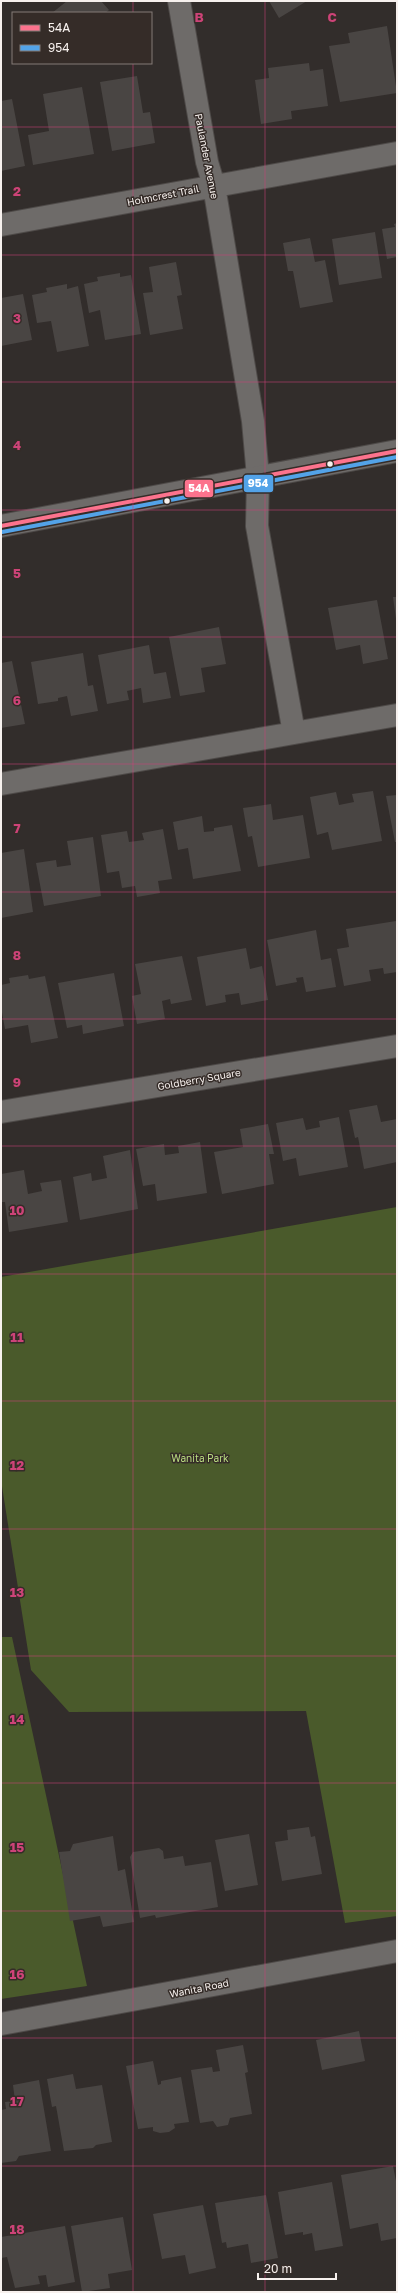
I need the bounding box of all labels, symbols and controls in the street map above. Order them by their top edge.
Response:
text: B [194,9,204,25]
text: C [327,9,337,25]
legend [12,12,152,64]
text: 54A [48,20,70,35]
text: 954 [48,40,70,55]
street label: Paulander Avenue [193,112,221,200]
street label: Holmcrest Trail [126,182,200,208]
text: 2 [13,183,21,199]
text: 3 [13,310,21,326]
text: 4 [13,437,21,453]
unlabelled marker [325,459,335,469]
line badge: 954 [243,474,274,493]
text: 954 [248,476,268,489]
line badge: 54A [184,479,214,498]
text: 54A [188,481,210,494]
unlabelled marker [162,496,172,506]
text: 5 [13,565,21,581]
text: 6 [13,692,21,708]
text: 7 [13,820,21,836]
text: 8 [13,947,21,963]
street label: Goldberry Square [156,1066,242,1092]
text: 9 [13,1074,21,1090]
text: 10 [9,1202,25,1218]
text: 11 [10,1329,24,1345]
park label: Wanita Park [171,1452,229,1464]
text: 12 [10,1457,24,1473]
text: 13 [10,1584,24,1600]
text: 14 [10,1711,24,1727]
text: 15 [10,1839,24,1855]
text: 16 [10,1966,24,1982]
street label: Wanita Road [168,1976,230,2000]
text: 17 [10,2093,24,2109]
text: 18 [9,2221,25,2237]
scale bar [258,2255,336,2281]
text: 20 m [264,2261,292,2276]

